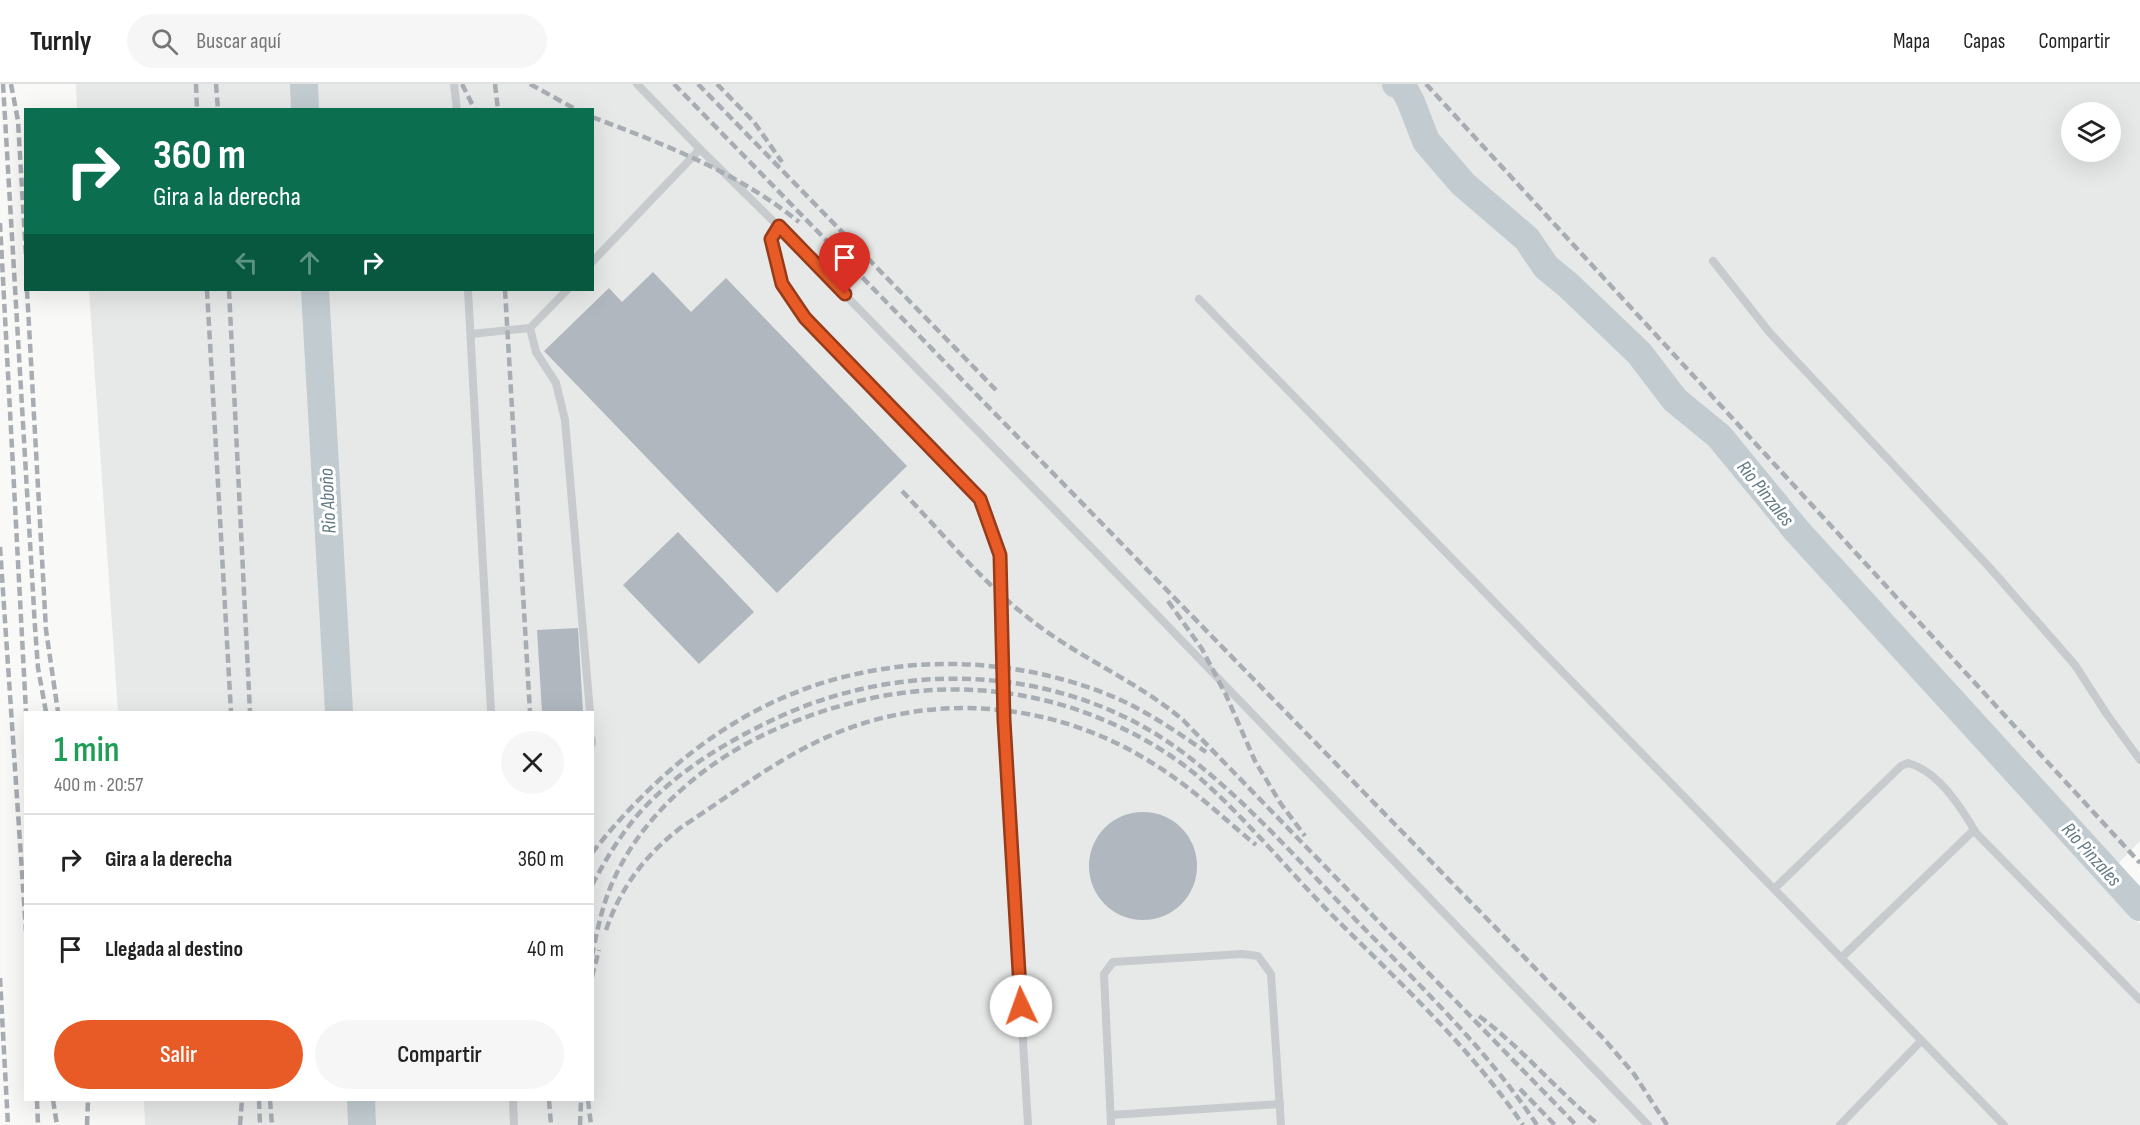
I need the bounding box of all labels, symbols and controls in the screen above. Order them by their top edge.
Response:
search box [127,14,547,68]
text: Turnly [30,25,91,58]
icon: search [148,25,181,58]
text: Buscar aquí [196,28,281,55]
text: Mapa [1893,29,1930,54]
text: Capas [1963,29,2005,54]
text: Compartir [2038,29,2110,54]
map controls [2061,102,2121,162]
button: layers [2061,102,2121,162]
text: 360 m [153,130,246,181]
icon: right [54,132,132,210]
text: Gira a la derecha [153,181,301,213]
pin [819,232,870,294]
icon: arrive [828,241,861,274]
icon: left [230,246,263,279]
icon: ahead [293,246,326,279]
icon: right [356,246,389,279]
water label: Rio Pinzales [1731,456,1799,531]
water label: Rio Aboño [314,468,342,534]
text: 1 min [54,729,119,772]
button: close [501,731,564,794]
text: 400 m · 20:57 [54,773,143,797]
water label: Rio Pinzales [2056,818,2126,892]
icon: right [54,843,87,876]
text: Gira a la derecha [105,846,232,873]
text: 360 m [518,846,564,873]
icon: arrive [54,933,87,966]
text: Llegada al destino [105,936,243,963]
text: 40 m [527,936,564,963]
position arrow [989,974,1053,1038]
button: Salir [54,1020,303,1089]
button: Compartir [315,1020,564,1089]

